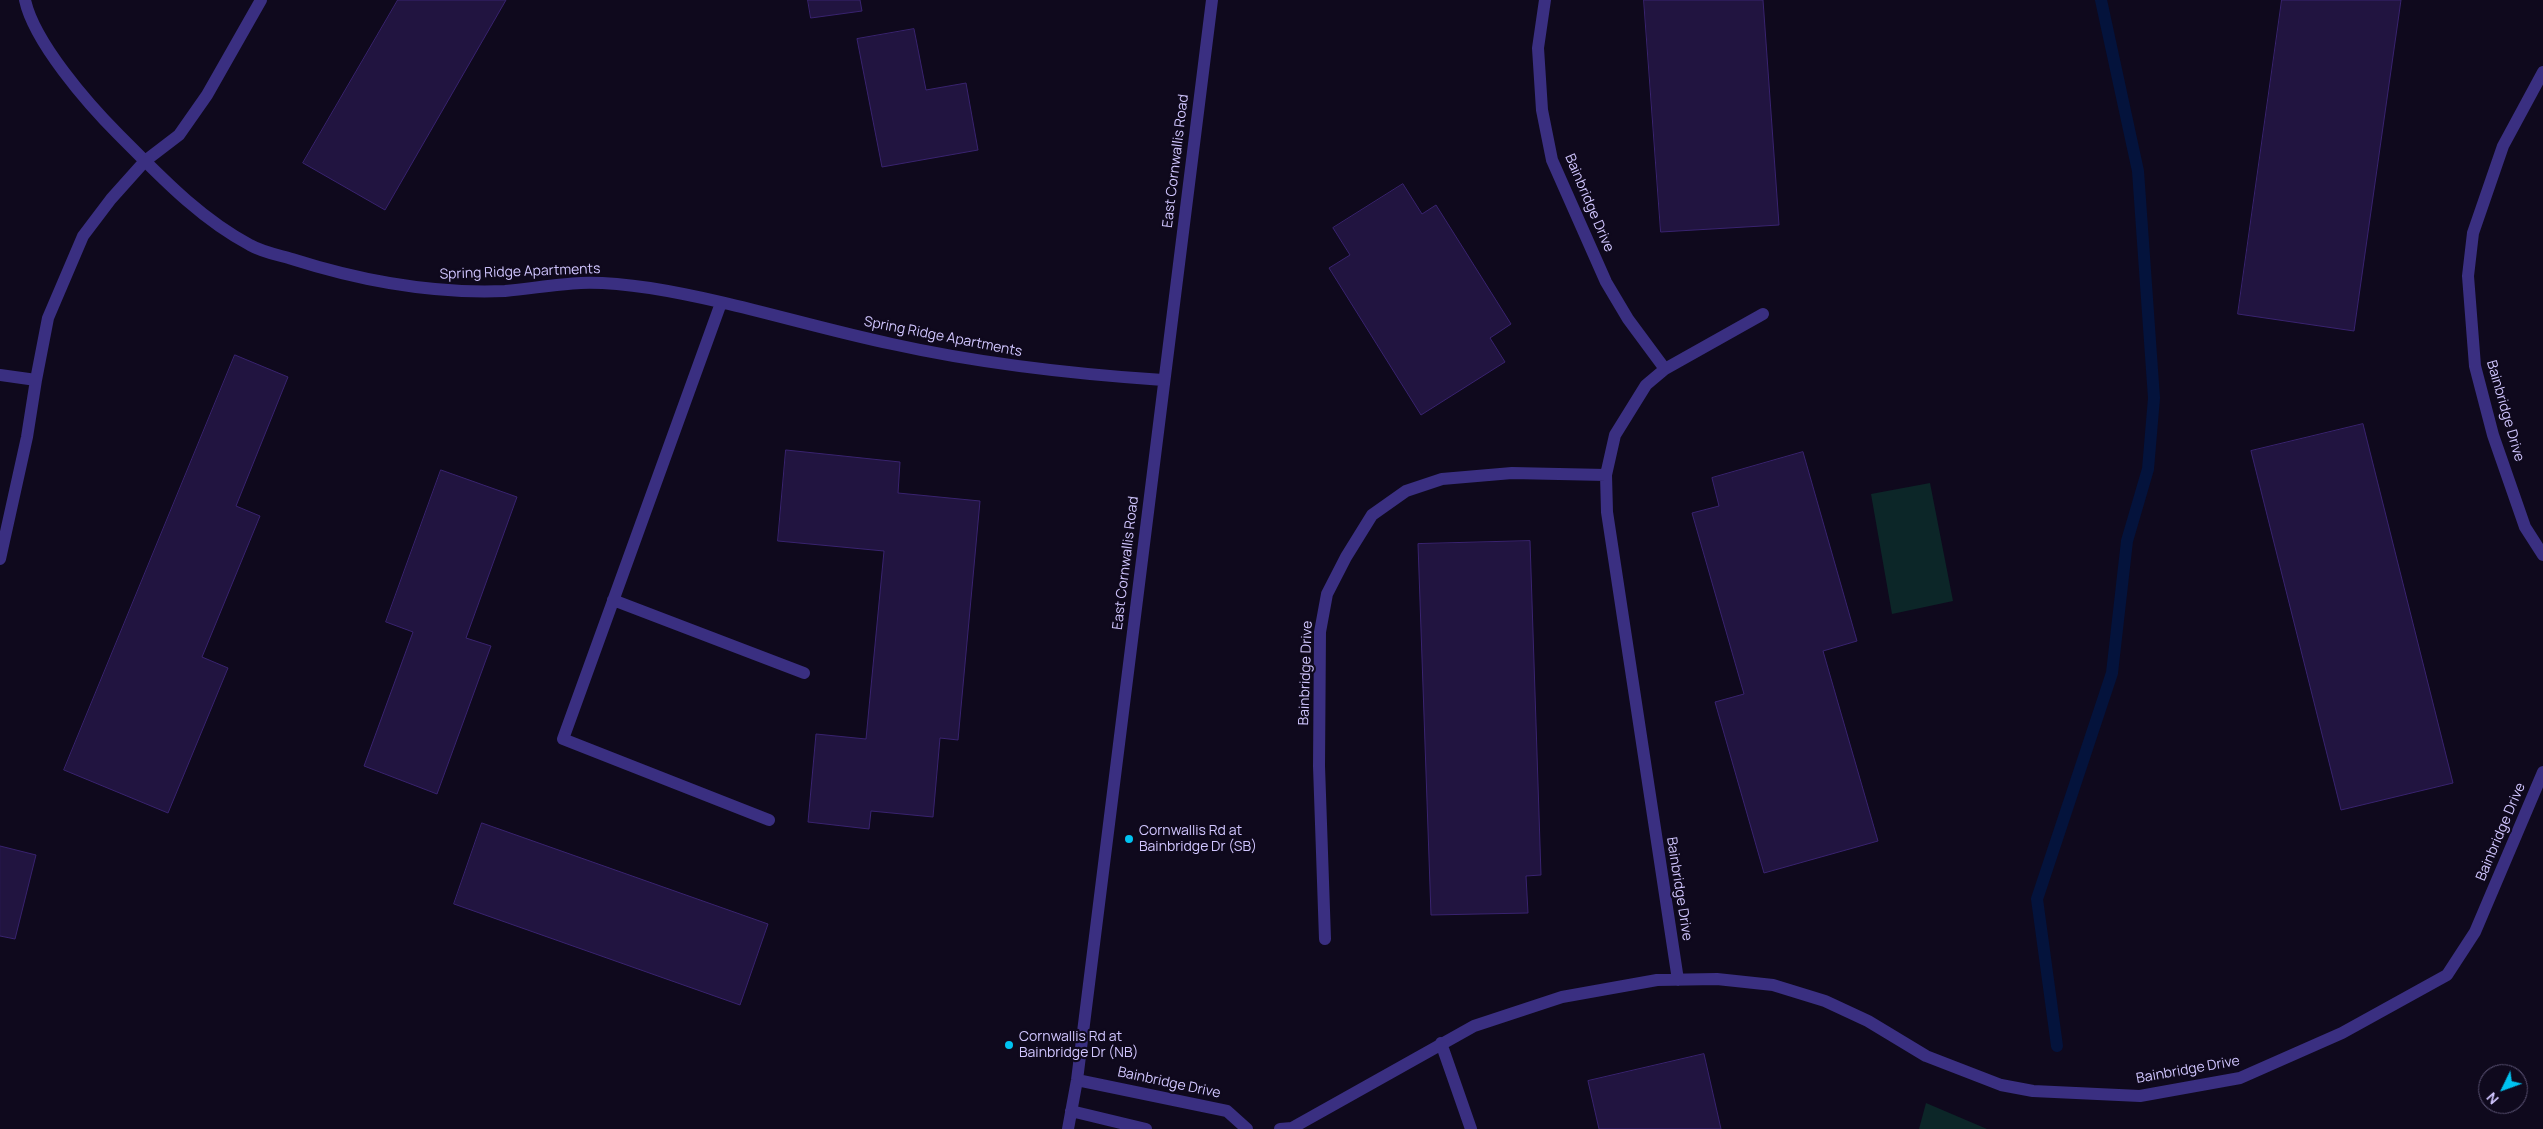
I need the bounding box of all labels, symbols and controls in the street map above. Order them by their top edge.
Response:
street label: East Cornwallis Road [1159,93,1193,229]
street label: Bainbridge Drive [1561,151,1617,255]
street label: Spring Ridge Apartments [439,261,601,283]
street label: Spring Ridge Apartments [862,313,1024,361]
street label: Bainbridge Drive [2482,358,2528,464]
street label: East Cornwallis Road [1109,495,1143,631]
street label: Bainbridge Drive [1296,620,1316,726]
street label: Bainbridge Drive [2473,780,2529,884]
place label: Cornwallis Rd at Bainbridge Dr (SB) [1139,823,1257,856]
marker: Cornwallis Rd at Bainbridge Dr (SB) [1123,833,1135,845]
street label: Bainbridge Drive [1663,836,1695,942]
place label: Cornwallis Rd at Bainbridge Dr (NB) [1019,1029,1138,1062]
marker: Cornwallis Rd at Bainbridge Dr (NB) [1003,1039,1015,1051]
street label: Bainbridge Drive [2135,1053,2241,1087]
street label: Bainbridge Drive [1116,1064,1222,1102]
north arrow [2478,1064,2528,1114]
text: N [2482,1089,2503,1109]

